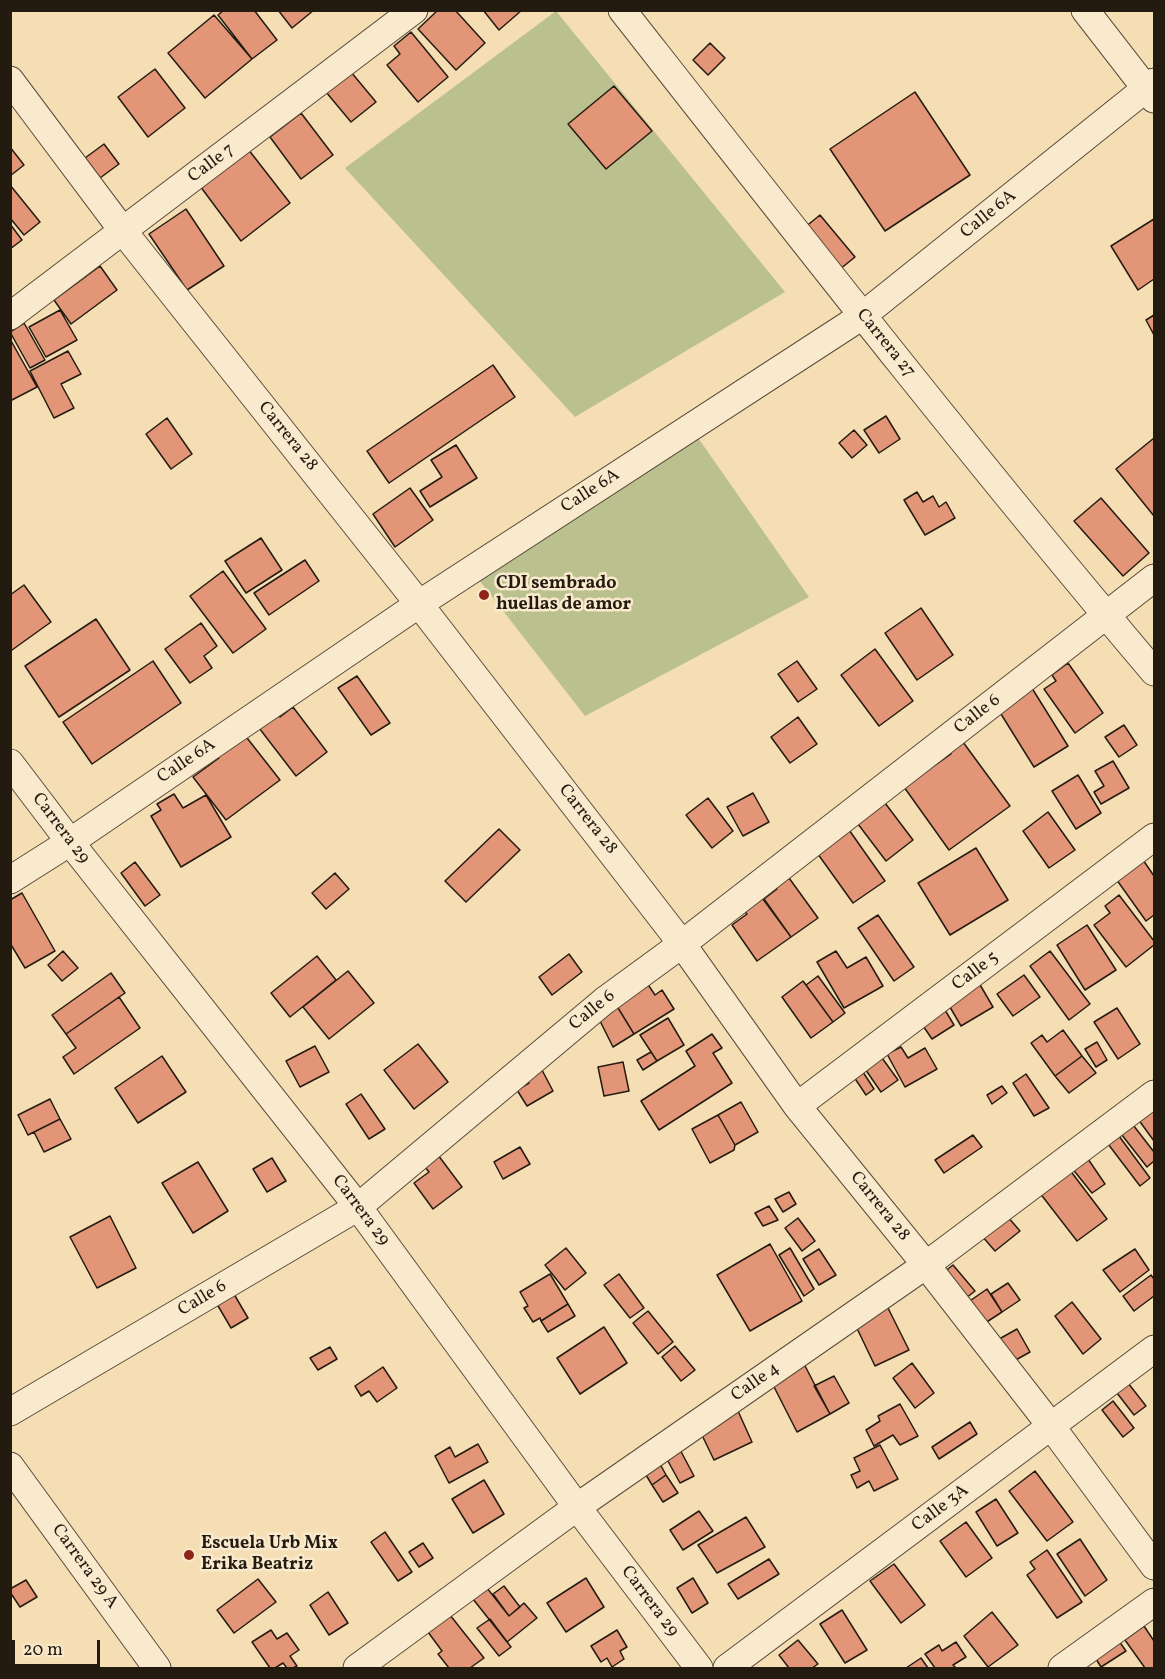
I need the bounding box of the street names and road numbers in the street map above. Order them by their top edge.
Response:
street label: Calle 7 [185,140,239,188]
street label: Calle 6A [957,186,1021,244]
street label: Carrera 27 [851,305,919,383]
street label: Carrera 28 [252,398,322,476]
street label: Calle 6A [558,465,624,519]
street label: Calle 6 [951,690,1005,740]
street label: Calle 6A [154,735,220,789]
street label: Carrera 28 [553,781,621,859]
street label: Carrera 29 [26,789,94,869]
street label: Calle 5 [949,948,1003,996]
street label: Calle 6 [566,986,620,1036]
street label: Carrera 28 [844,1168,914,1246]
street label: Carrera 29 [326,1171,394,1251]
street label: Calle 6 [175,1276,231,1322]
street label: Calle 4 [728,1359,784,1407]
street label: Calle 3A [908,1481,974,1537]
street label: Carrera 29 A [46,1520,122,1614]
street label: Carrera 29 [615,1562,683,1642]

